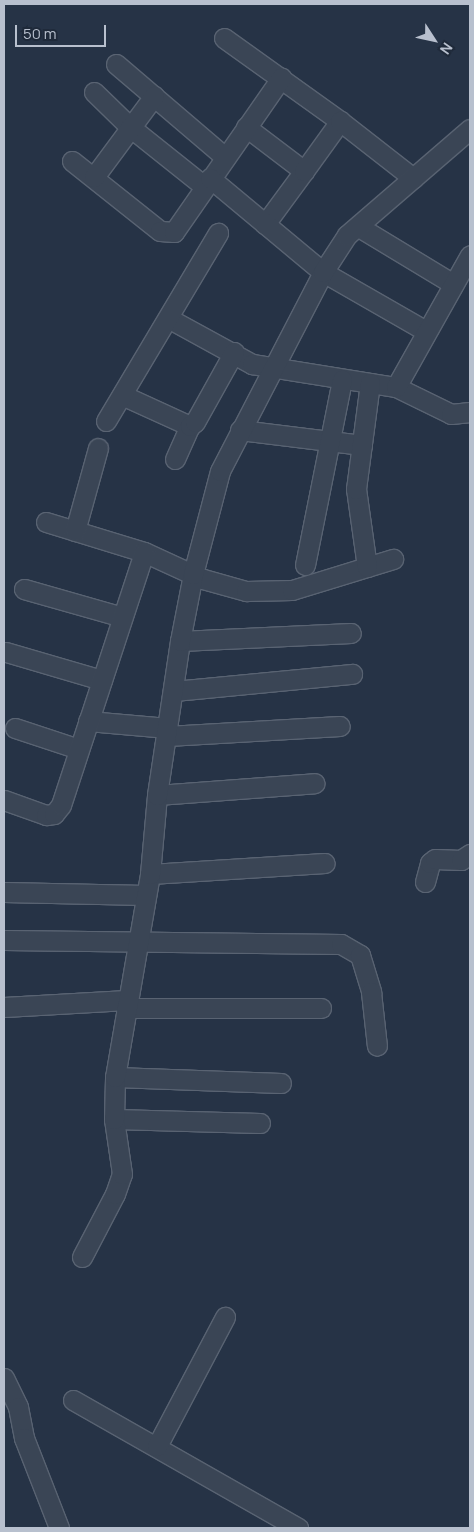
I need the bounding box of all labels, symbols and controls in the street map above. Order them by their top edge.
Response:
scale bar [18,15,109,47]
north arrow [409,15,459,65]
text: 50 m [23,23,57,44]
text: N [436,39,457,58]

